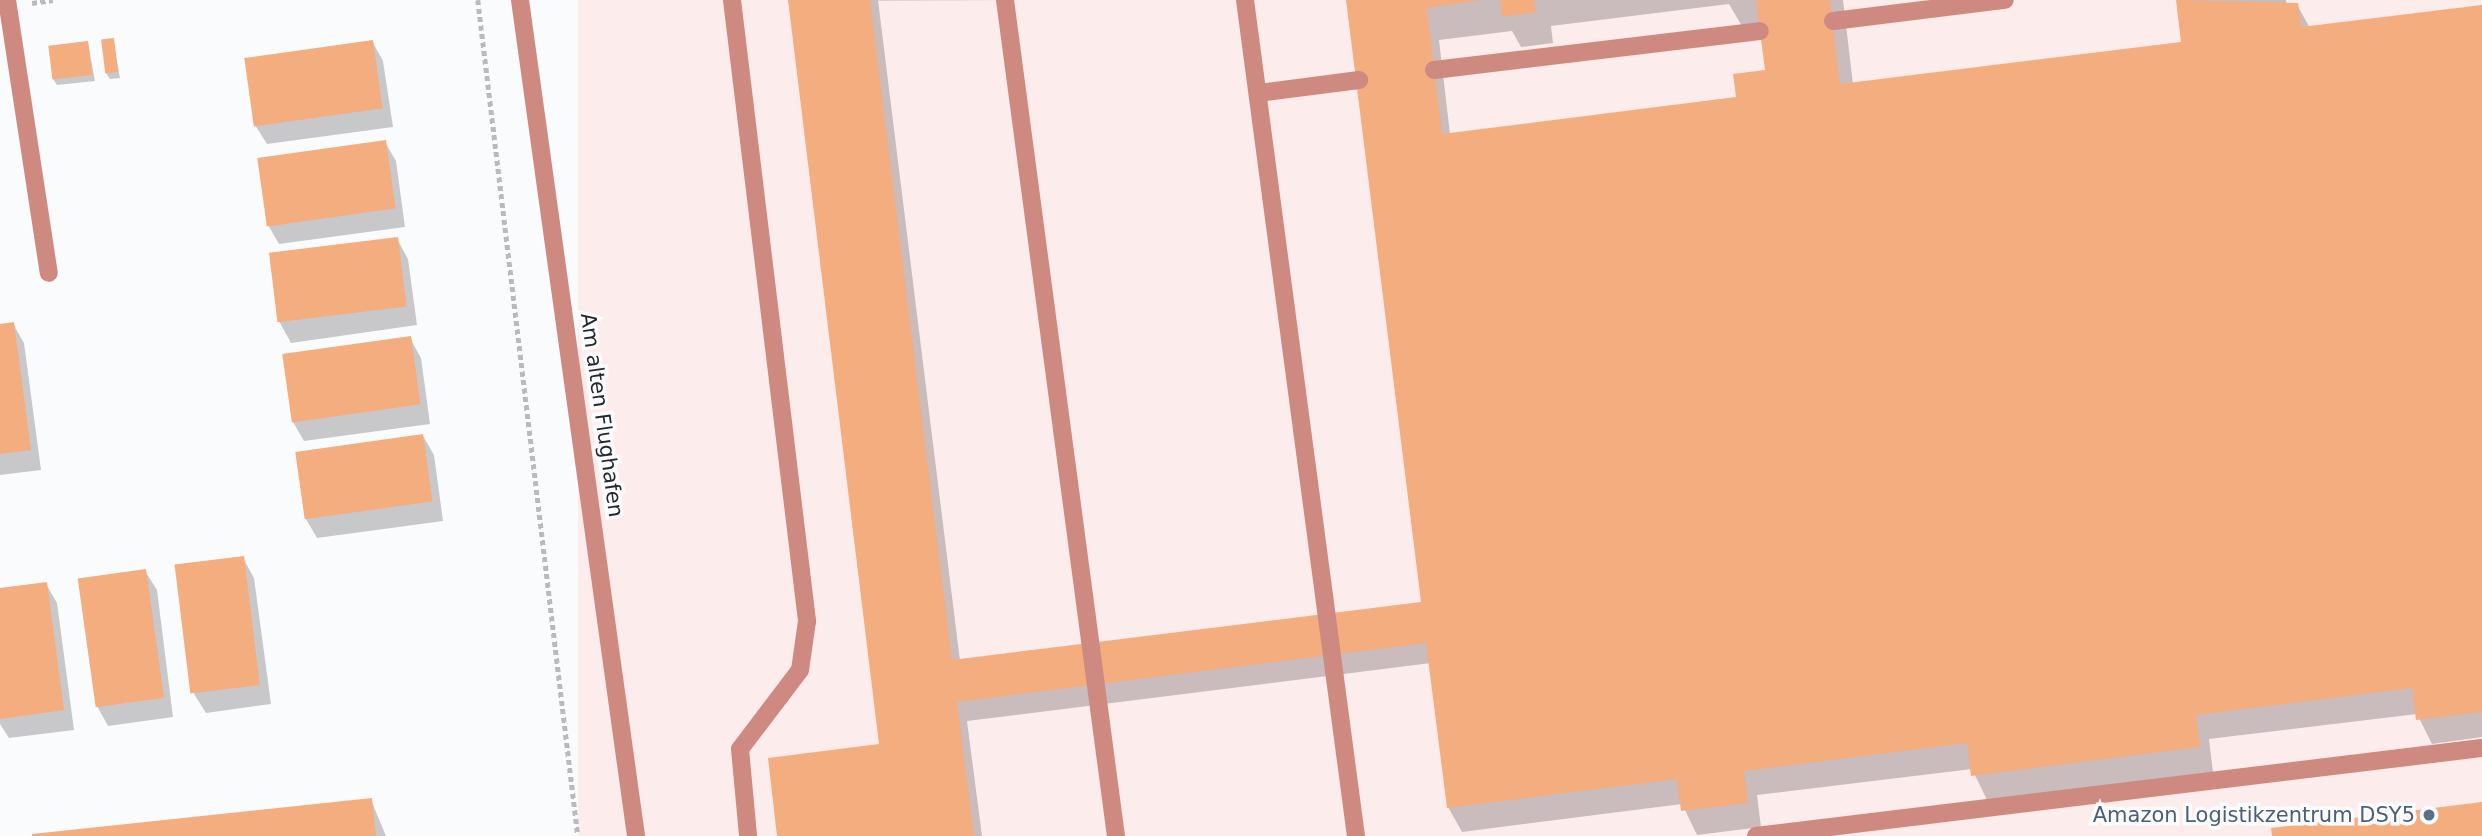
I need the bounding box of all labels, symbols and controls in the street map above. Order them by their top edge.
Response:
street label: Am alten Flughafen [575,311,629,519]
place label: Amazon Logistikzentrum DSY5 [2093,802,2415,828]
marker: Amazon Logistikzentrum DSY5 [2421,807,2437,823]

